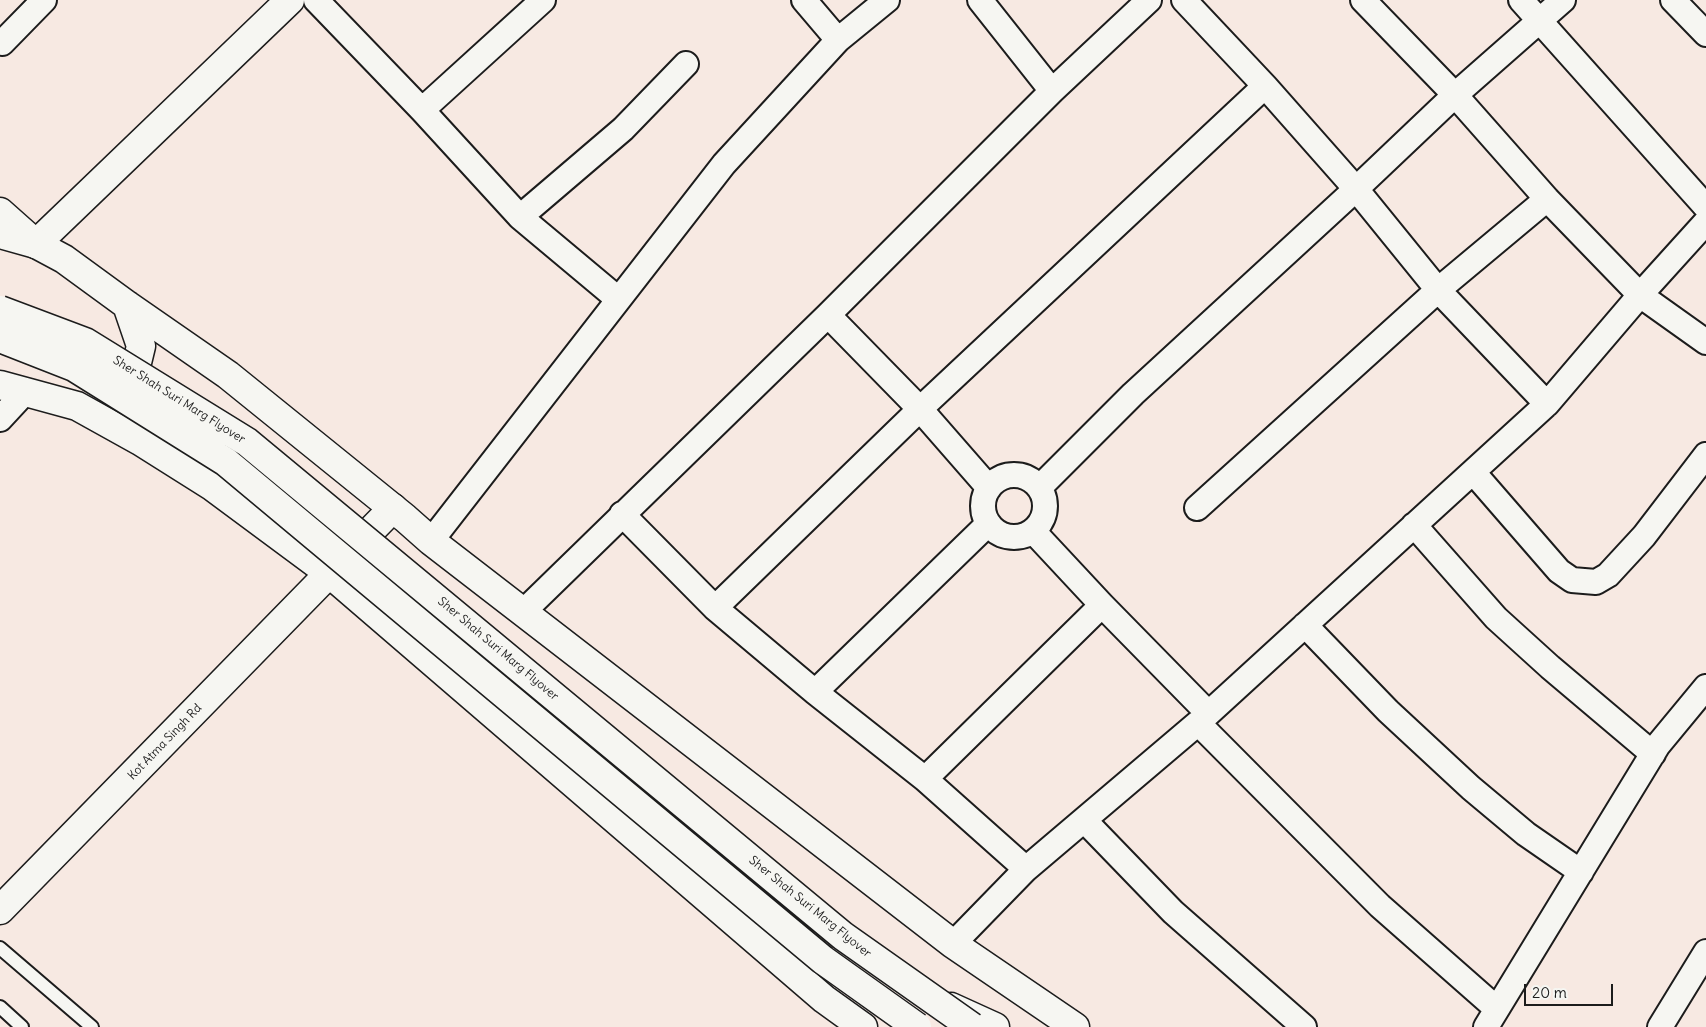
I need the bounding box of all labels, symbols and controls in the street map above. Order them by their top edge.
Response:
street label: Sher Shah Suri Marg Flyover [110,353,248,447]
street label: Sher Shah Suri Marg Flyover [435,594,561,704]
street label: Kot Atma Singh Rd [125,701,205,783]
street label: Sher Shah Suri Marg Flyover [746,853,874,961]
scale bar [1526,974,1615,1006]
text: 20 m [1532,983,1567,1002]

